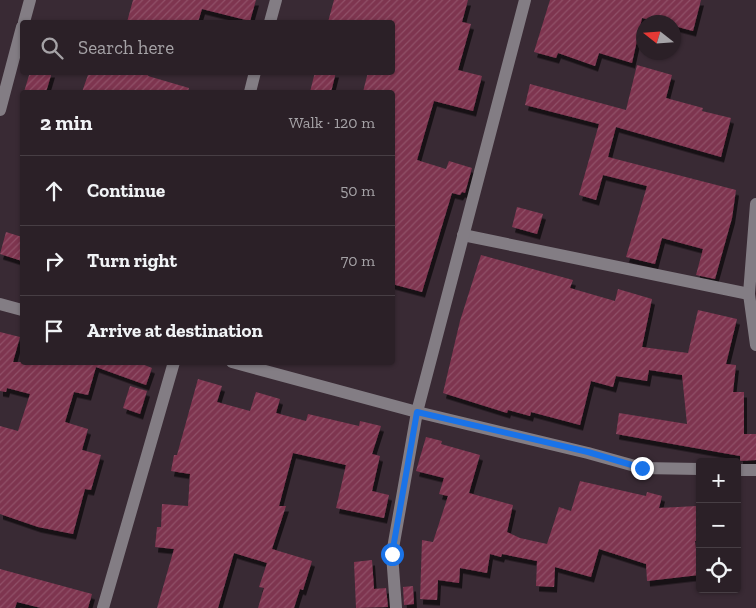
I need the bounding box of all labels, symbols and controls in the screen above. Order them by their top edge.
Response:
north arrow [636,15,681,60]
search box [20,20,395,75]
icon: search [38,34,66,62]
text: Search here [78,36,174,59]
text: 2 min [40,110,92,135]
text: Walk · 120 m [289,113,375,132]
icon: ahead [40,177,68,205]
text: Continue [87,179,165,202]
text: 50 m [340,181,375,200]
icon: right [40,247,68,275]
text: Turn right [87,249,177,272]
text: 70 m [341,251,375,270]
icon: arrive [40,317,68,345]
text: Arrive at destination [87,319,263,342]
route end [631,457,654,480]
map controls [696,458,741,593]
button: + [696,458,741,503]
button: − [696,503,741,548]
route start [381,543,404,566]
button: locate [696,548,741,593]

